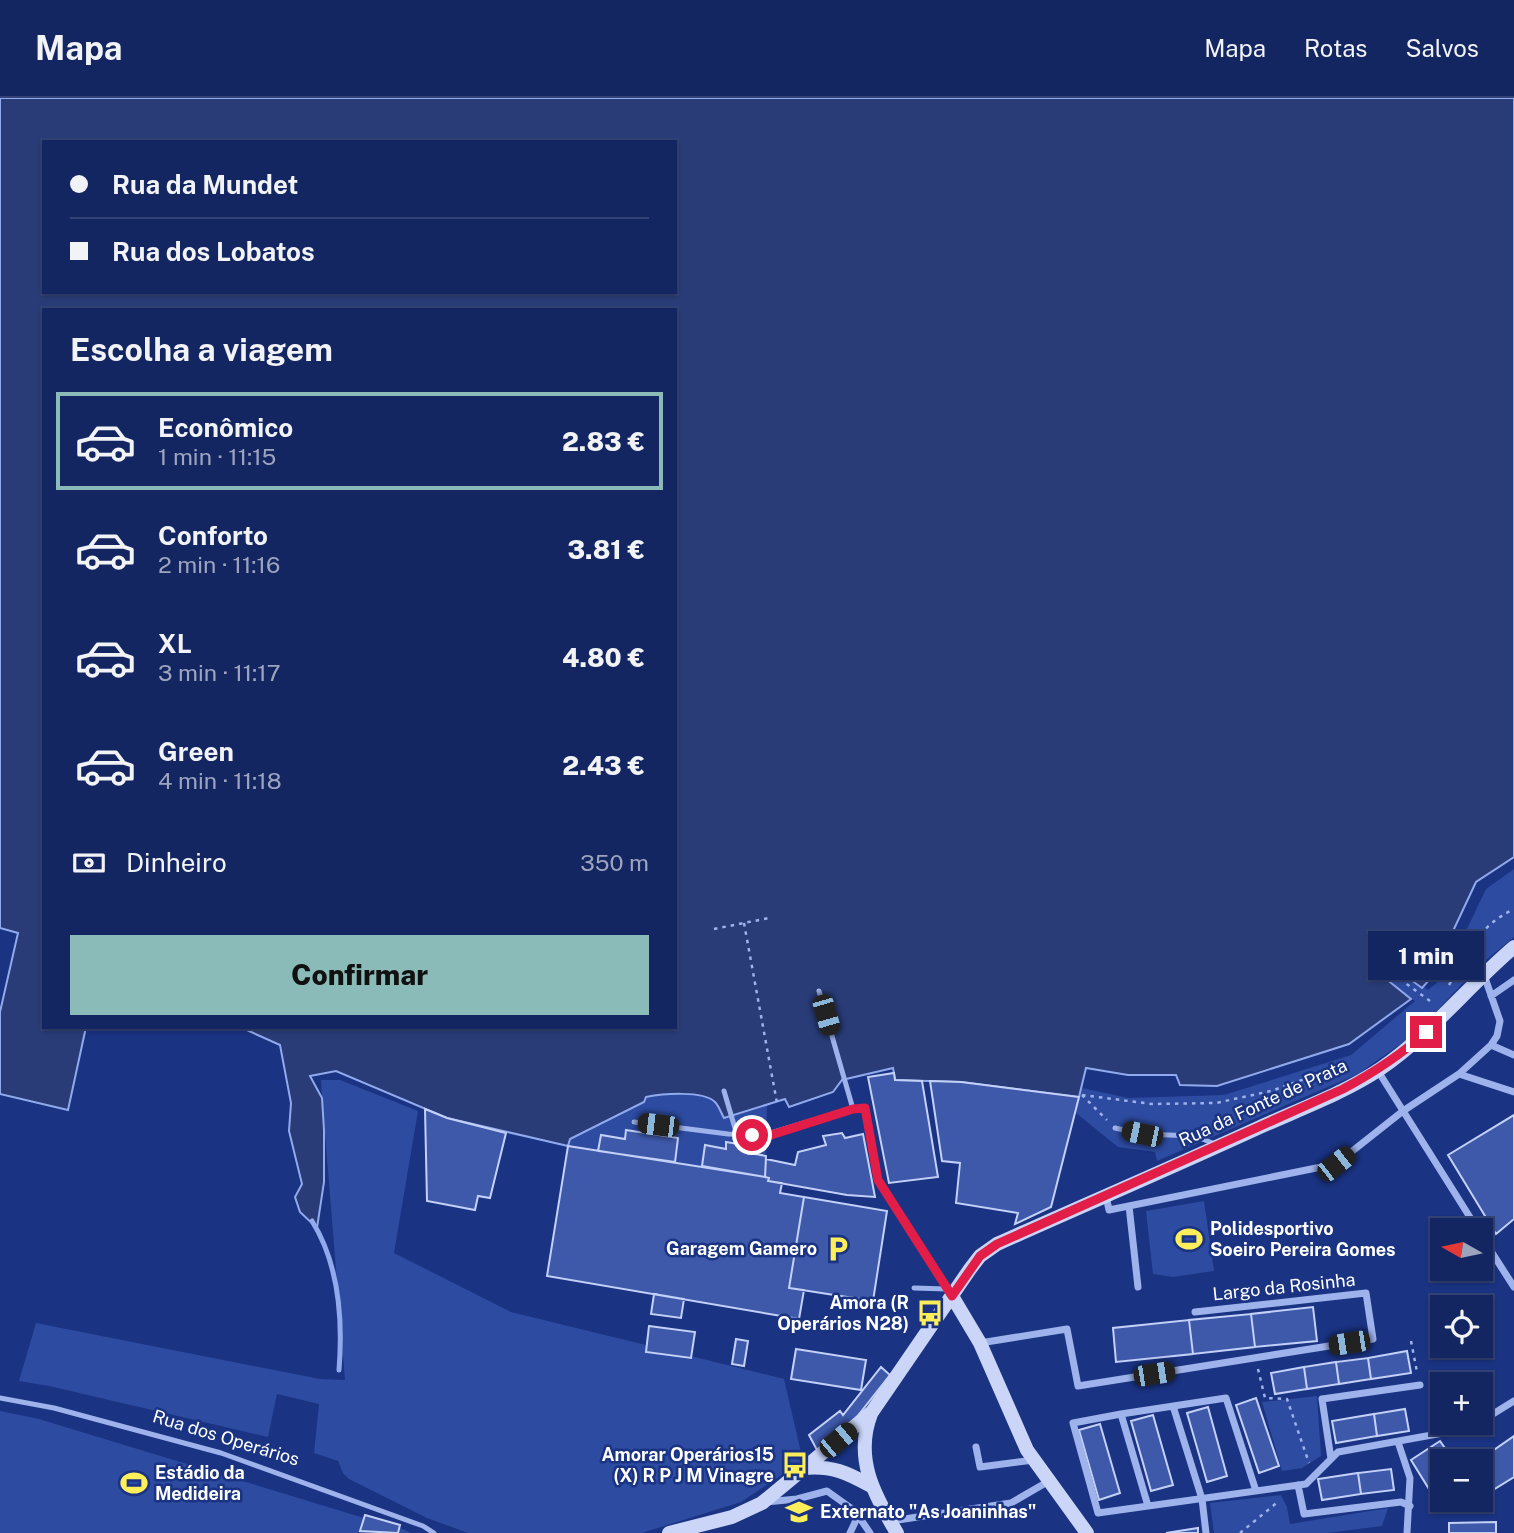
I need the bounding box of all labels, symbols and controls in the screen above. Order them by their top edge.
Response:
text: Mapa [35,29,123,67]
text: Mapa [1204,34,1266,62]
text: Rotas [1304,34,1367,62]
text: Salvos [1405,34,1479,62]
text: Rua da Mundet [112,169,298,200]
text: Rua dos Lobatos [112,236,315,267]
text: Escolha a viagem [70,331,333,368]
icon: car [74,410,137,473]
text: Econômico [158,412,293,443]
text: 2.83 € [562,426,645,457]
text: 1 min · 11:15 [158,443,276,470]
icon: car [74,518,137,581]
text: Conforto [158,520,268,551]
text: 3.81 € [567,534,645,565]
text: 2 min · 11:16 [158,551,280,578]
icon: car [74,626,137,689]
text: XL [158,628,192,659]
text: 4.80 € [562,642,645,673]
text: 3 min · 11:17 [158,659,280,686]
icon: car [74,734,137,797]
text: Green [158,736,234,767]
text: 2.43 € [562,750,645,781]
text: 4 min · 11:18 [158,767,282,794]
icon: cash [70,844,108,882]
text: Dinheiro [126,847,227,878]
text: 350 m [580,849,649,876]
callout: 1 min [1368,930,1484,979]
button: Confirmar [70,935,649,1015]
text: 1 min [1398,942,1454,969]
car [811,992,842,1038]
route end [1410,1016,1442,1048]
street label: Rua da Fonte de Prata [1175,1054,1350,1151]
car [636,1112,681,1138]
route start [736,1119,768,1151]
car [1120,1119,1165,1149]
car [1313,1143,1360,1185]
place label: Polidesportivo Soeiro Pereira Gomes [1210,1218,1396,1260]
north arrow [1430,1218,1493,1281]
map controls [1430,1218,1493,1512]
sports icon: Polidesportivo Soeiro Pereira Gomes [1174,1224,1204,1254]
parking icon: Garagem Gamero [823,1234,853,1264]
place label: Garagem Gamero [666,1238,817,1259]
street label: Largo da Rosinha [1212,1269,1356,1304]
place label: Amora (R Operários N28) [777,1292,909,1334]
button: locate [1430,1295,1493,1358]
bus stop icon: Amora (R Operários N28) [915,1298,945,1328]
car [1327,1329,1372,1357]
car [1132,1360,1177,1388]
button: + [1430,1372,1493,1435]
street label: Rua dos Operários [150,1405,302,1470]
car [816,1418,861,1462]
place label: Amorar Operários15 (X) R P J M Vinagre [602,1444,774,1486]
button: − [1430,1449,1493,1512]
bus stop icon: Amorar Operários15 (X) R P J M Vinagre [780,1450,810,1480]
place label: Estádio da Medideira [155,1462,245,1504]
sports icon: Estádio da Medideira [119,1468,149,1498]
school or university icon: Externato "As Joaninhas" [784,1497,814,1527]
place label: Externato "As Joaninhas" [820,1501,1036,1522]

